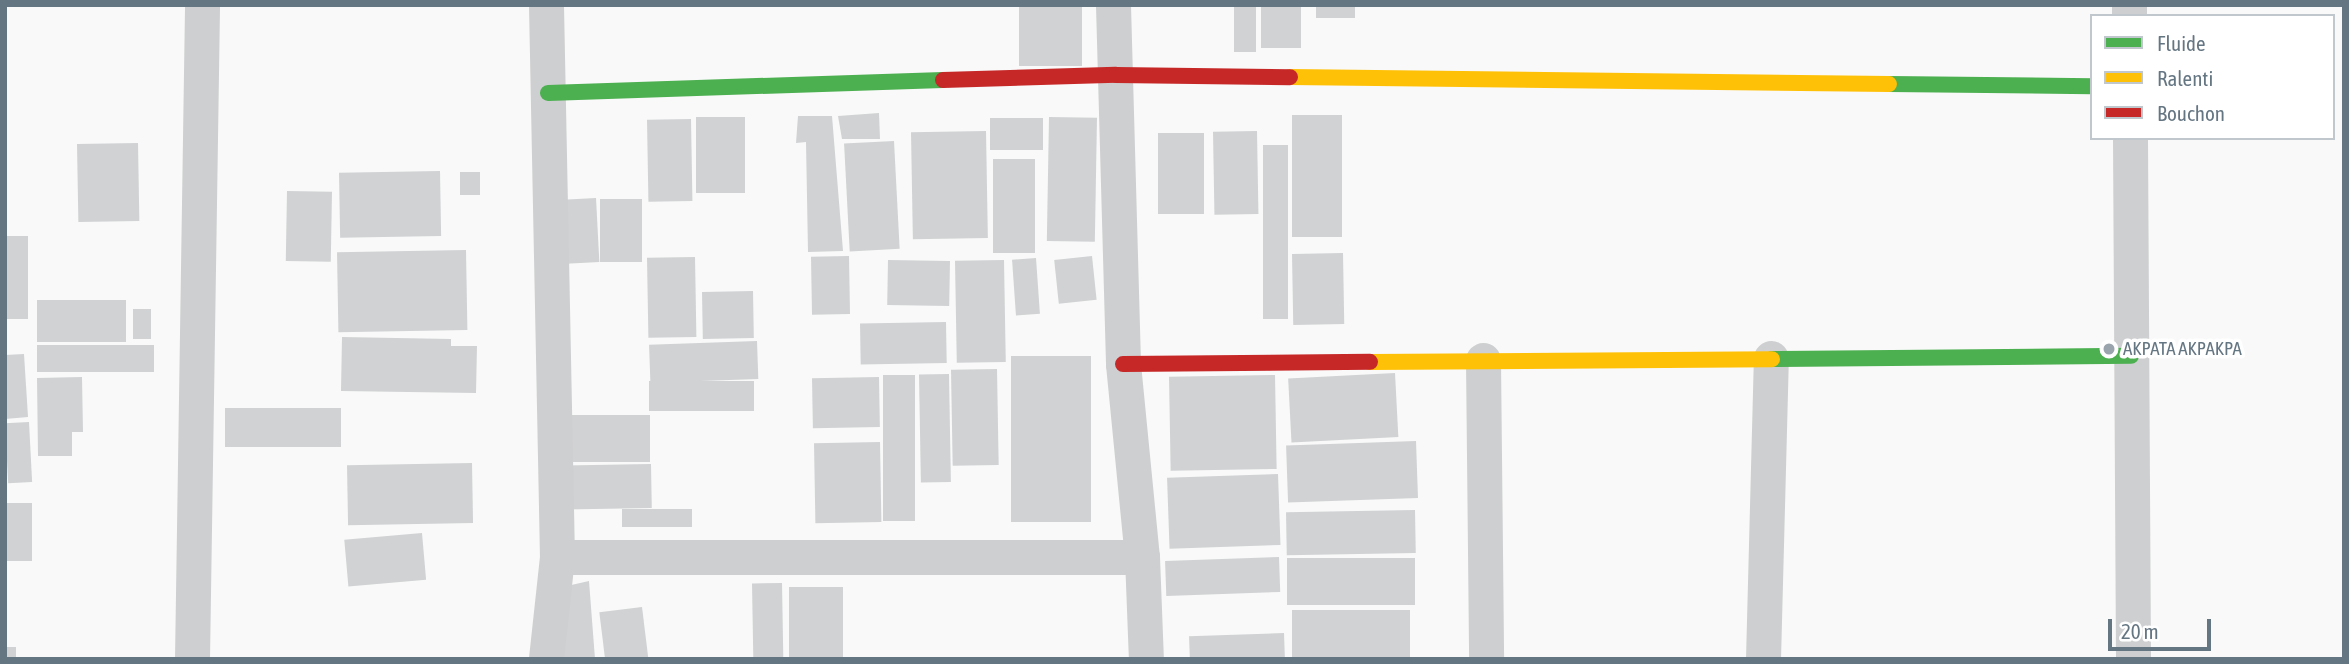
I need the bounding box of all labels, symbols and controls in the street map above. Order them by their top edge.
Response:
legend [2090,14,2335,140]
text: Fluide [2157,31,2206,55]
text: Ralenti [2157,66,2213,90]
text: Bouchon [2157,101,2225,125]
place label: AKPATA AKPAKPA [2123,338,2242,360]
marker: AKPATA AKPAKPA [2101,341,2117,357]
scale bar [2111,604,2214,648]
text: 20 m [2121,619,2159,643]

